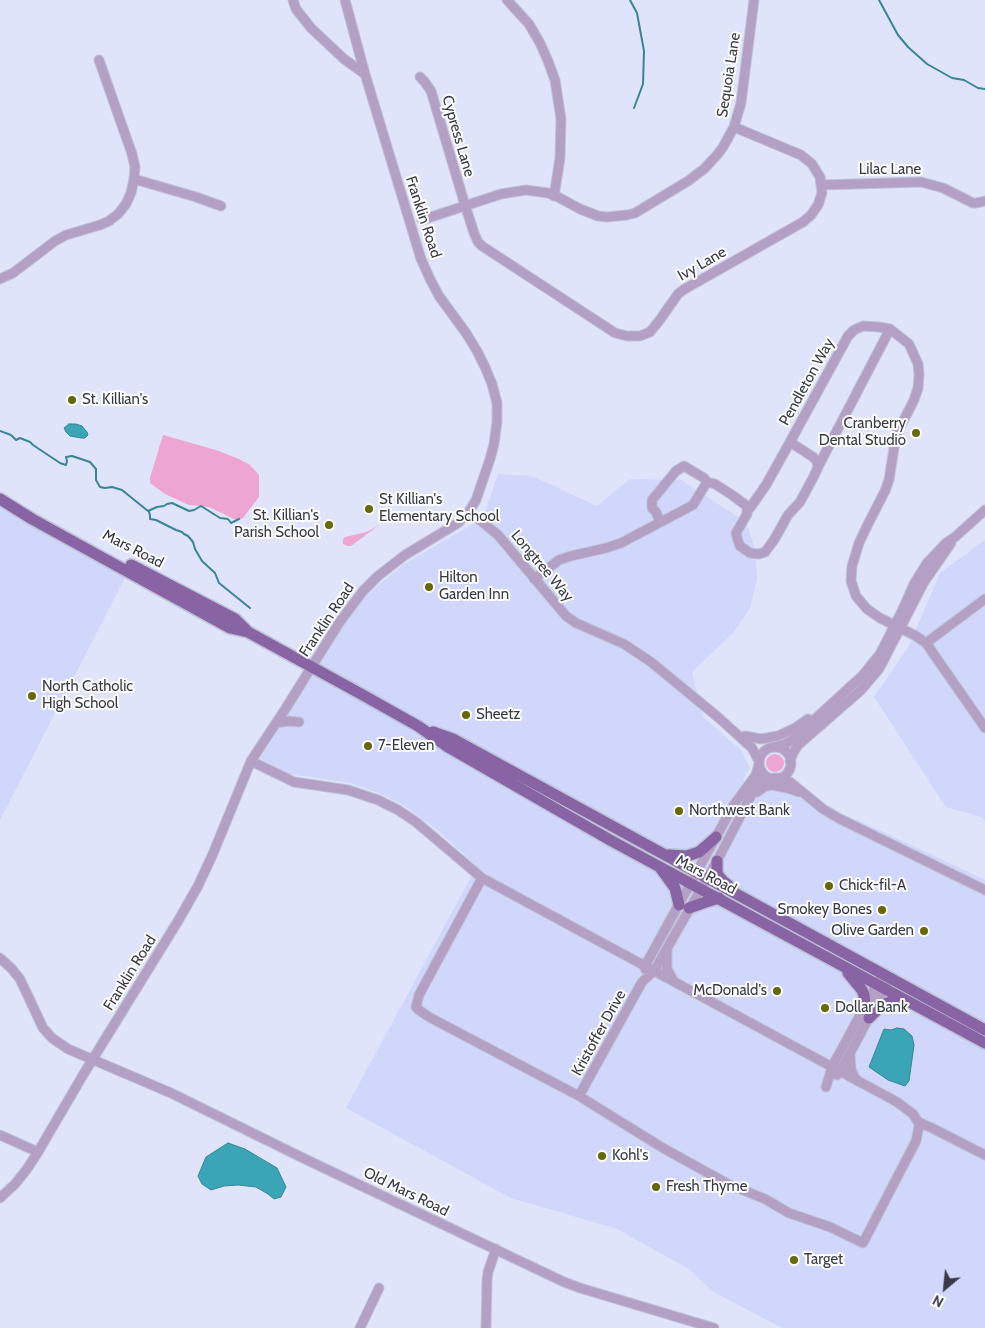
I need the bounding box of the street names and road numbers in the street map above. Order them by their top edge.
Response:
street label: Sequoia Lane [713,31,745,119]
street label: Cypress Lane [438,93,478,179]
street label: Lilac Lane [859,161,921,179]
street label: Franklin Road [401,174,445,260]
street label: Ivy Lane [675,243,729,285]
street label: Pendleton Way [776,335,838,429]
street label: Mars Road [99,526,167,572]
street label: Longtree Way [507,527,577,605]
street label: Franklin Road [296,580,358,660]
street label: Mars Road [673,852,739,898]
street label: Franklin Road [100,932,160,1014]
street label: Kristoffer Drive [568,987,630,1079]
street label: Old Mars Road [360,1164,452,1220]

